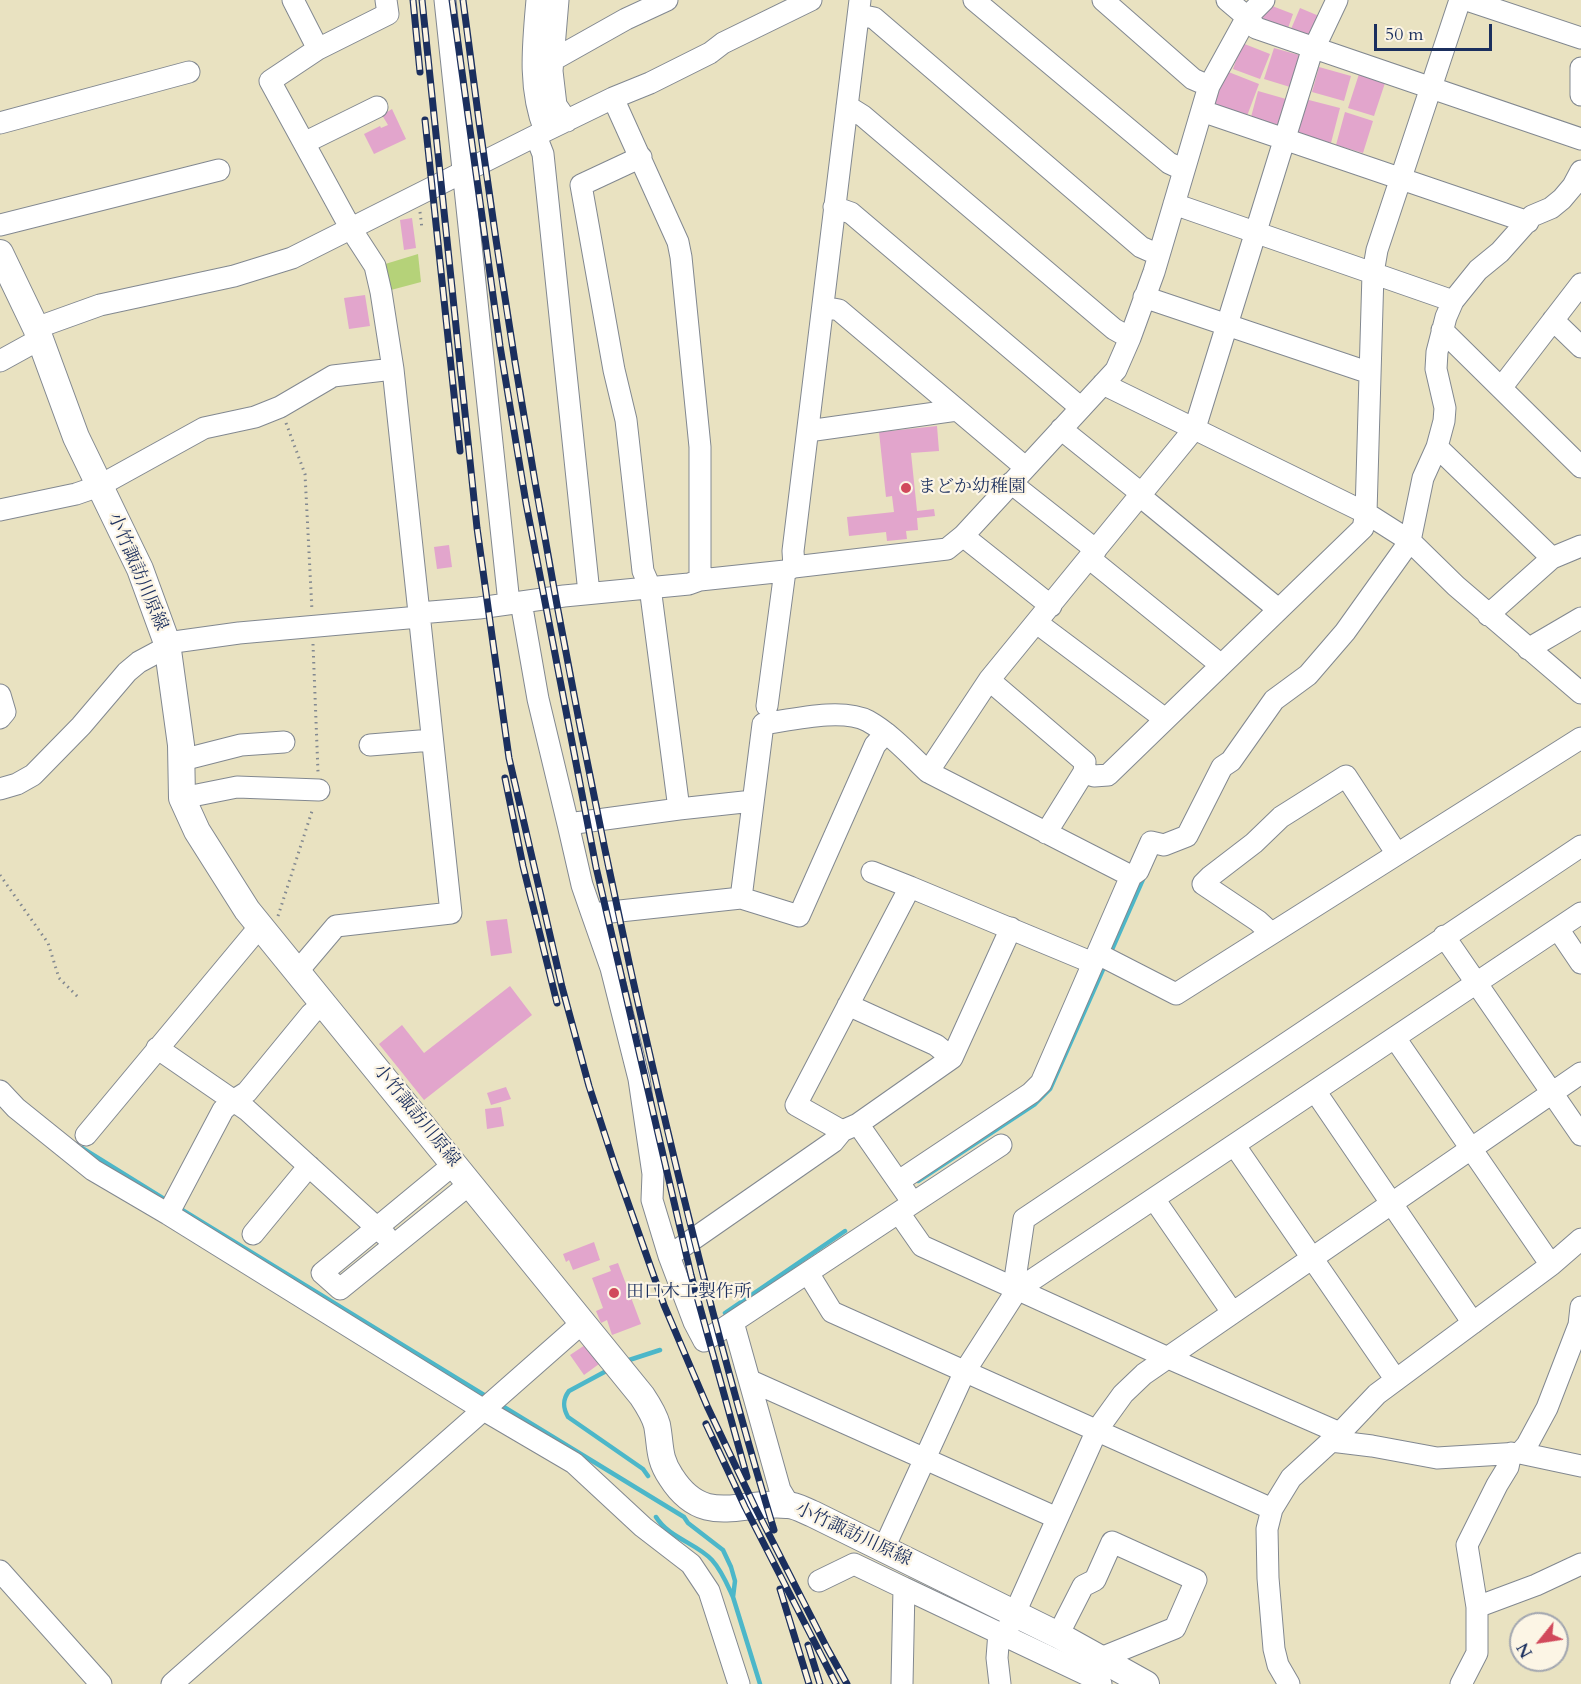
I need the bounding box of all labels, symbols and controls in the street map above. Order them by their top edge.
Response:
scale bar [1377,12,1496,50]
text: 50 m [1385,22,1424,47]
place label: まどか幼稚園 [918,477,1026,499]
marker: まどか幼稚園 [899,481,913,495]
street label: 小竹諏訪川原線 [102,510,172,634]
street label: 小竹諏訪川原線 [368,1060,464,1172]
place label: 田口木工製作所 [626,1282,752,1304]
marker: 田口木工製作所 [607,1286,621,1300]
street label: 小竹諏訪川原線 [791,1499,915,1571]
north arrow [1509,1612,1569,1672]
text: N [1512,1638,1538,1662]

